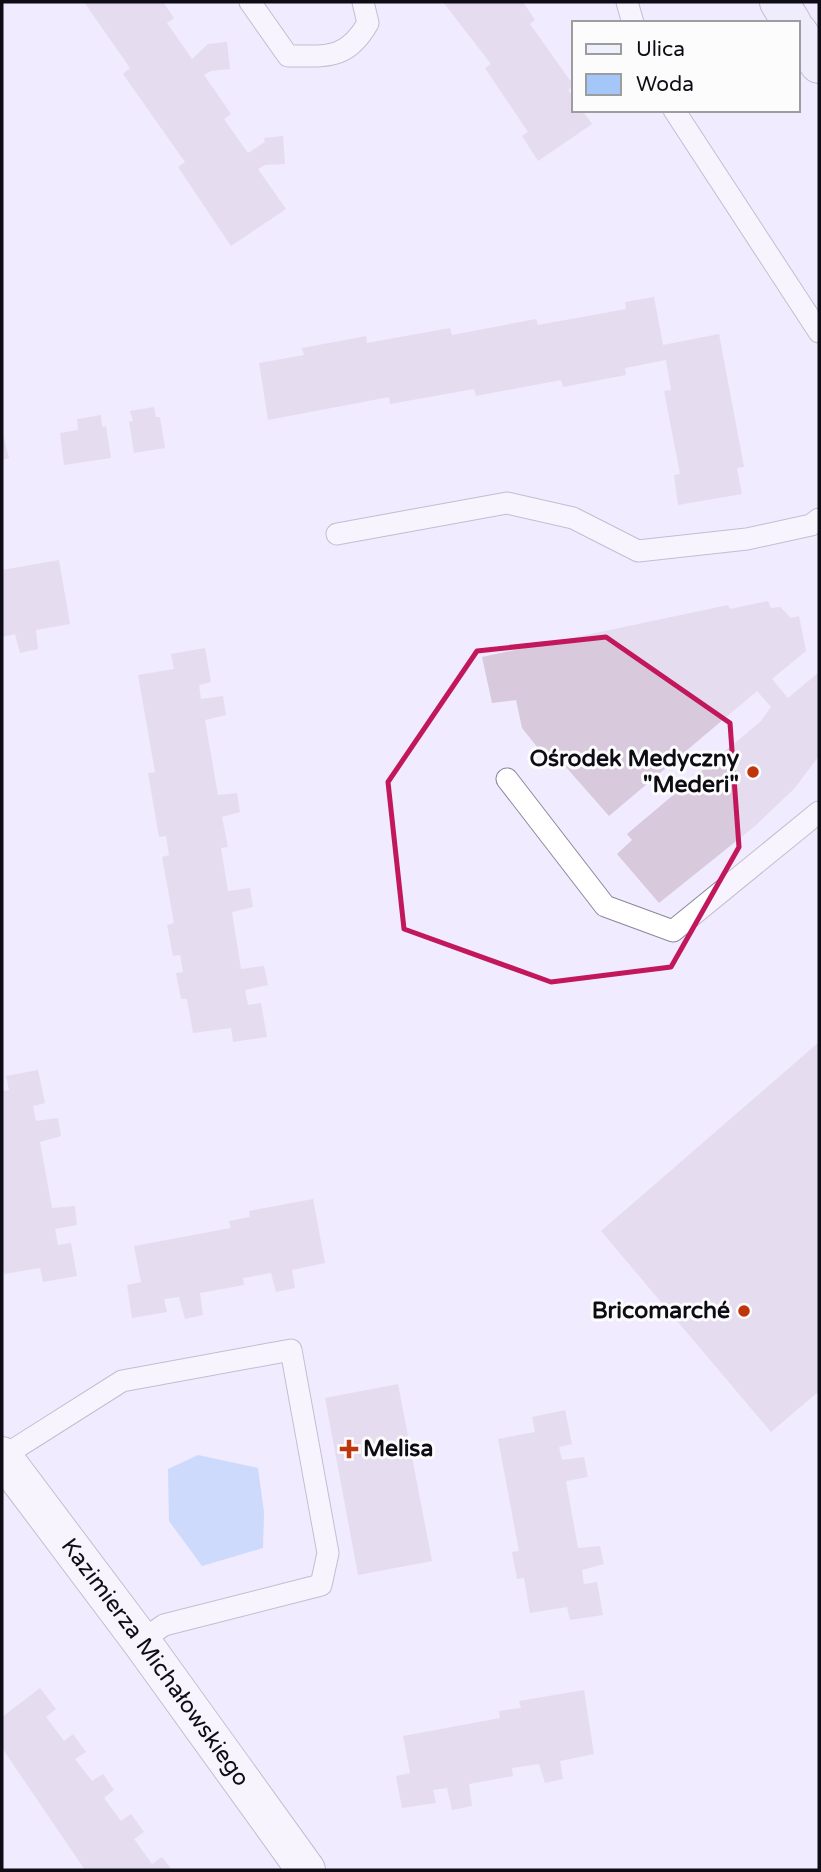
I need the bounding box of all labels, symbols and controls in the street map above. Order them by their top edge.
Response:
legend [572,21,800,112]
text: Ulica [636,37,685,62]
text: Woda [636,72,694,97]
place label: Ośrodek Medyczny "Mederi" [529,745,740,799]
marker: Ośrodek Medyczny "Mederi" [745,764,761,780]
place label: Bricomarché [592,1297,730,1325]
marker: Bricomarché [736,1303,752,1319]
place label: Melisa [363,1435,433,1463]
marker: Melisa [341,1441,357,1457]
street label: Kazimierza Michałowskiego [55,1533,255,1792]

